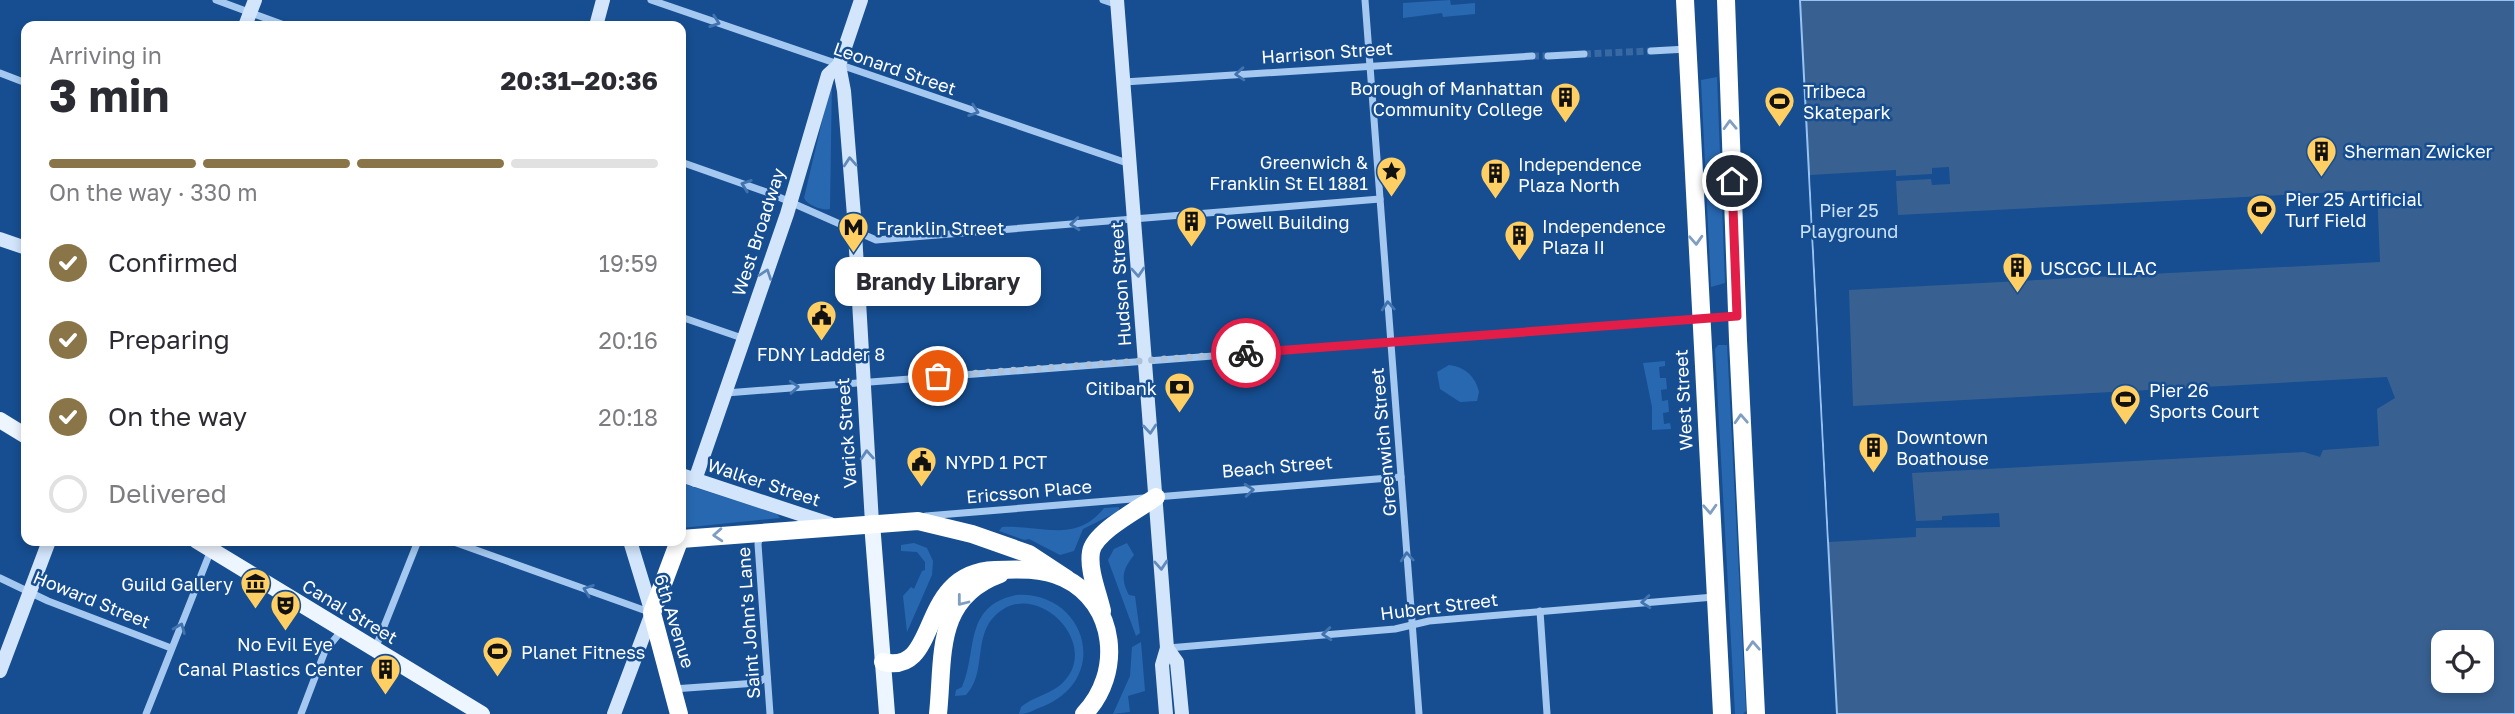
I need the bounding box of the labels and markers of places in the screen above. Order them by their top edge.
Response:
place label: Borough of Manhattan Community College [1350,77,1543,120]
place label: Tribeca Skatepark [1803,80,1891,123]
building icon: Borough of Manhattan Community College [1549,81,1583,125]
sports icon: Tribeca Skatepark [1763,84,1797,128]
building icon: Sherman Zwicker [2304,134,2338,178]
place label: Sherman Zwicker [2344,140,2493,162]
place label: Greenwich & Franklin St El 1881 [1209,151,1368,194]
pin [1702,151,1762,211]
place label: Independence Plaza North [1518,153,1642,196]
place icon: Greenwich & Franklin St El 1881 [1374,155,1408,199]
building icon: Independence Plaza North [1478,157,1512,201]
place label: Pier 25 Artificial Turf Field [2285,188,2423,231]
sports icon: Pier 25 Artificial Turf Field [2245,192,2279,236]
building icon: Powell Building [1175,205,1209,249]
metro station icon: Franklin Street [836,211,870,255]
place label: Powell Building [1215,211,1349,233]
place label: Independence Plaza II [1542,215,1666,258]
place label: Franklin Street [876,217,1004,239]
building icon: Independence Plaza II [1502,219,1536,263]
building icon: USCGC LILAC [2000,251,2034,295]
callout: Brandy Library [835,257,1041,306]
place label: USCGC LILAC [2040,257,2157,279]
public building icon: FDNY Ladder 8 [804,299,838,343]
place label: FDNY Ladder 8 [757,343,885,365]
pin [908,346,968,406]
bank icon: Citibank [1163,371,1197,415]
place label: Citibank [1085,377,1157,399]
place label: Pier 26 Sports Court [2149,379,2260,422]
sports icon: Pier 26 Sports Court [2109,383,2143,427]
place label: Downtown Boathouse [1896,426,1989,469]
building icon: Downtown Boathouse [1856,430,1890,474]
public building icon: NYPD 1 PCT [905,445,939,489]
place label: NYPD 1 PCT [945,451,1047,473]
museum icon: Guild Gallery [239,567,273,611]
place label: Guild Gallery [121,573,233,595]
theatre icon: No Evil Eye [268,589,302,633]
place label: No Evil Eye [237,633,333,655]
sports icon: Planet Fitness [481,635,515,679]
place label: Planet Fitness [521,641,645,663]
building icon: Canal Plastics Center [369,652,403,696]
place label: Canal Plastics Center [178,658,363,680]

